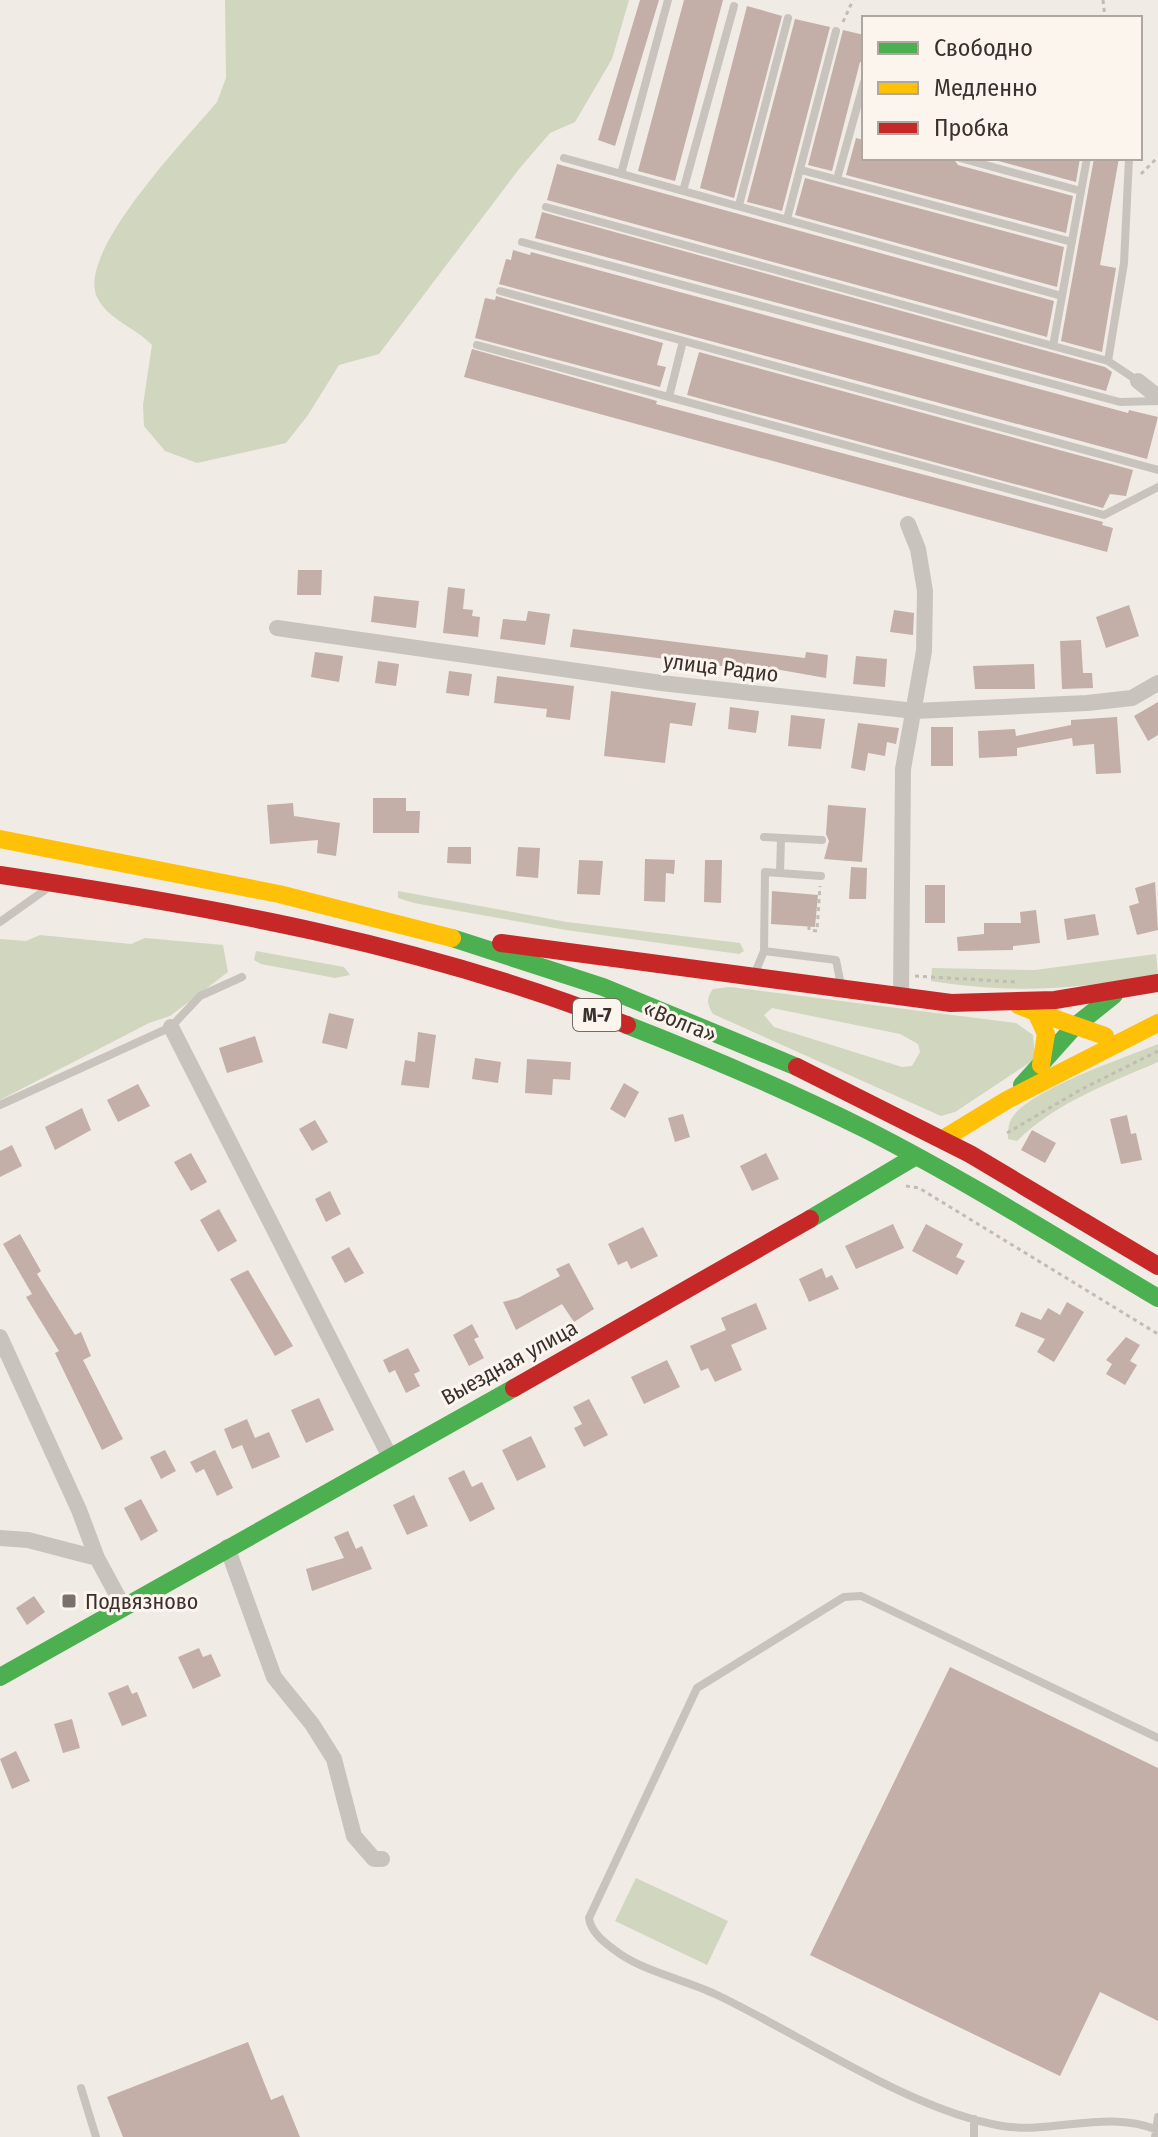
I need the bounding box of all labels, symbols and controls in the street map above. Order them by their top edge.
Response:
legend [862,16,1142,160]
text: Свободно [934,34,1033,62]
text: Медленно [934,74,1037,102]
text: Пробка [934,114,1009,142]
street label: улица Радио [662,647,780,688]
street label: «Волга» [639,995,720,1048]
road number: М-7 [573,999,621,1031]
street label: Выездная улица [436,1314,582,1411]
place label: Подвязново [85,1588,198,1615]
marker: Подвязново [60,1592,78,1610]

